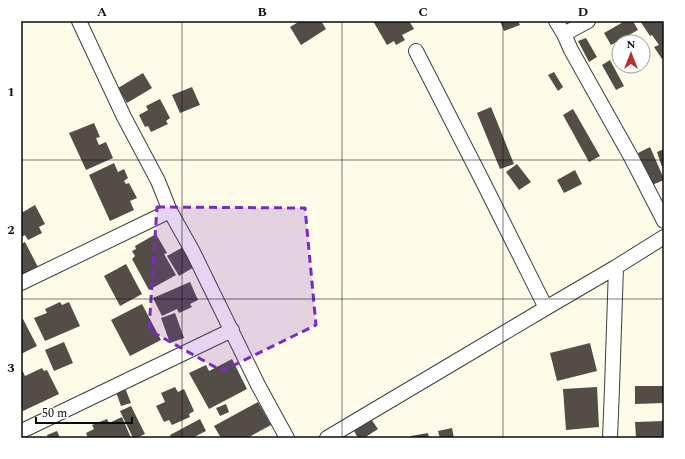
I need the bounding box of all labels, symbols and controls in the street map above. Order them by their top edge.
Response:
text: A [97,2,107,22]
text: B [257,2,267,22]
text: C [418,2,428,22]
text: D [578,2,588,22]
north arrow [611,34,651,74]
text: N [627,36,636,53]
text: 1 [7,82,15,102]
text: 2 [7,220,15,240]
text: 3 [7,358,15,378]
scale bar [36,399,132,425]
text: 50 m [42,404,67,423]

